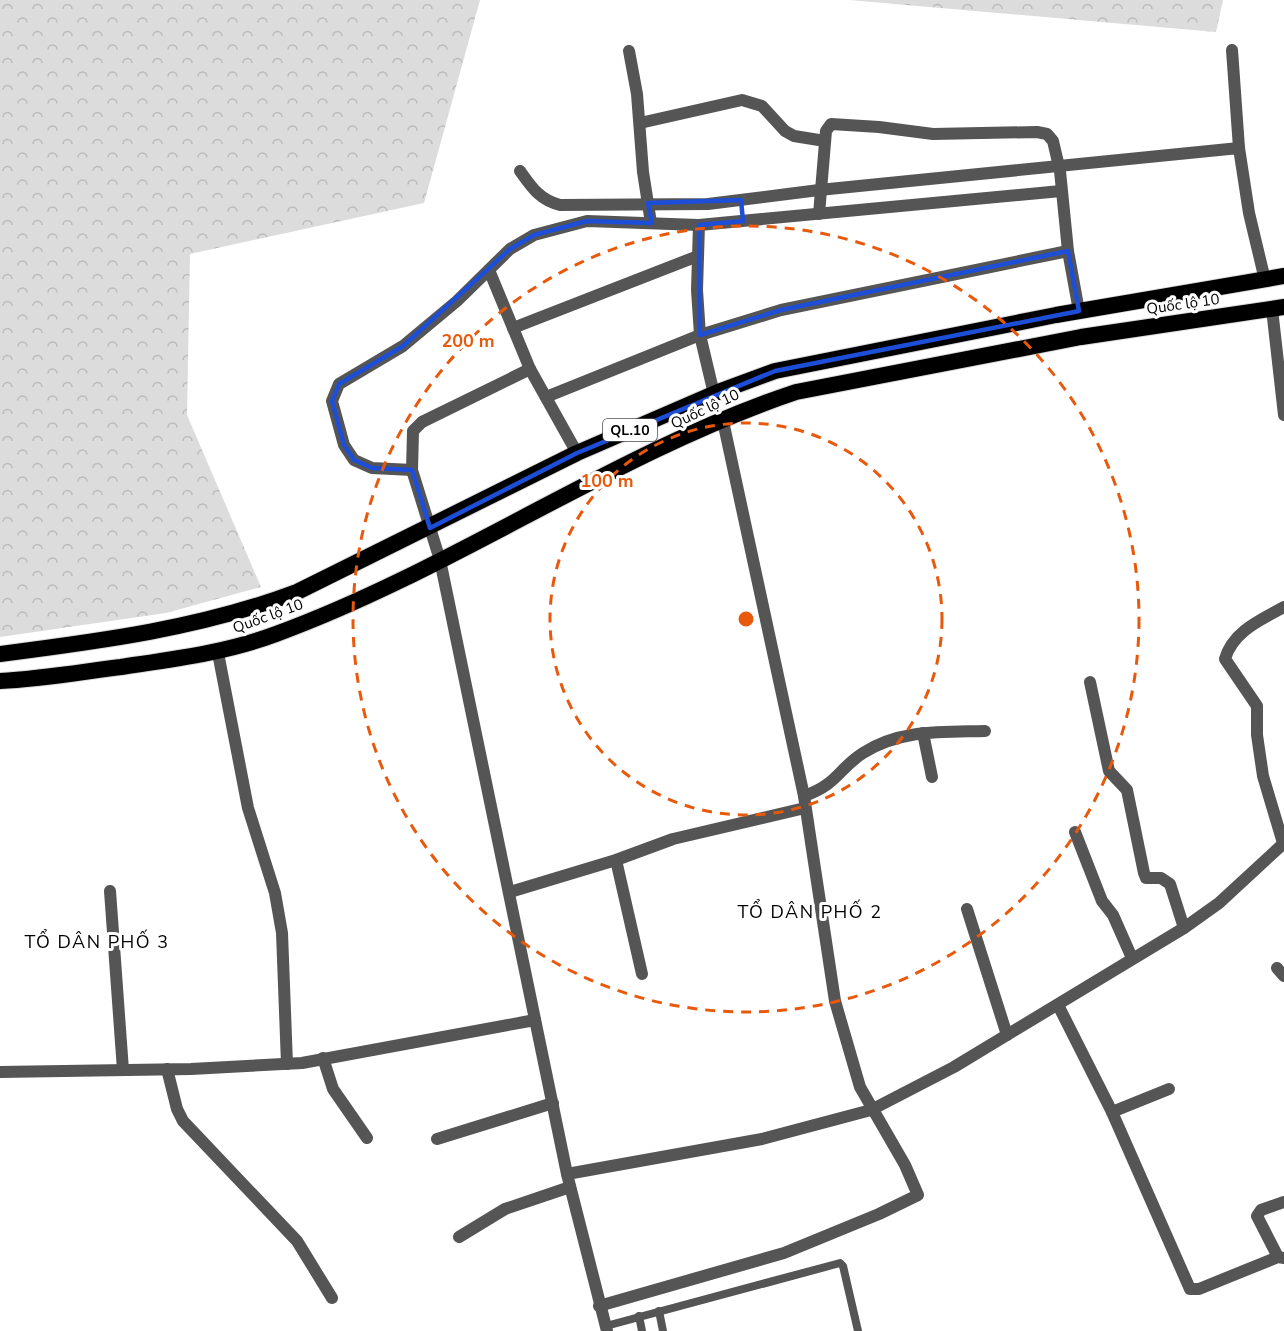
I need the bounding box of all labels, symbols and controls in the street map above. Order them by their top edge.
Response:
street label: Quốc lộ 10 [1145,289,1221,319]
text: 200 m [441,329,495,353]
street label: Quốc lộ 10 [667,384,743,434]
road number: QL.10 [603,419,657,441]
text: 100 m [580,469,634,493]
street label: Quốc lộ 10 [230,594,306,638]
centre of rings [736,609,756,629]
district label: TỔ DÂN PHỐ 2 [738,899,883,924]
district label: TỔ DÂN PHỐ 3 [25,929,170,954]

